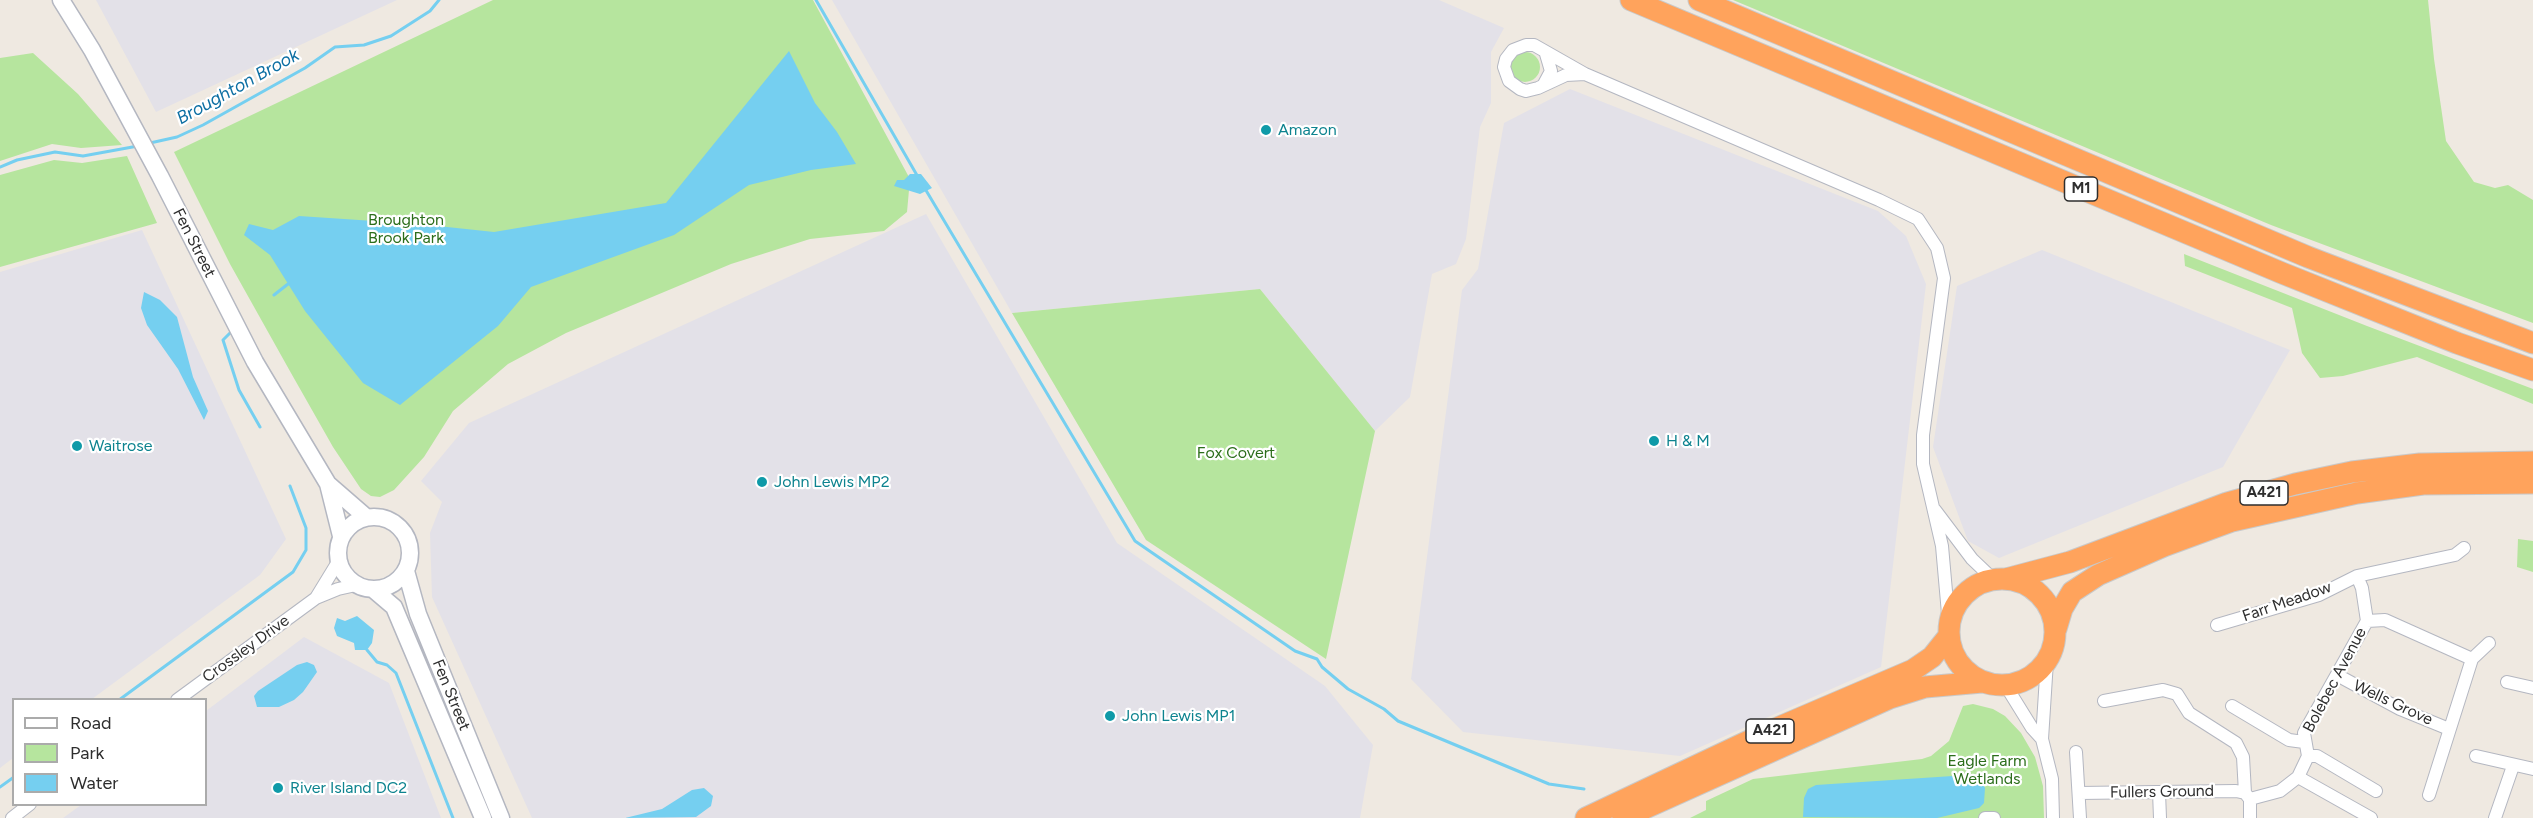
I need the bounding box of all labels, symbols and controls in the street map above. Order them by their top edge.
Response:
water label: Broughton Brook [173,44,303,130]
place label: Amazon [1278,120,1337,140]
marker: Amazon [1259,123,1273,137]
road number: M1 [2064,177,2098,201]
street label: Fen Street [168,205,220,281]
park label: Broughton Brook Park [368,210,444,248]
place label: H & M [1666,431,1710,451]
marker: H & M [1647,434,1661,448]
place label: Waitrose [89,436,153,456]
marker: Waitrose [70,439,84,453]
park label: Fox Covert [1197,443,1275,463]
place label: John Lewis MP2 [774,472,890,492]
marker: John Lewis MP2 [755,475,769,489]
road number: A421 [2240,481,2288,505]
street label: Farr Meadow [2240,578,2334,626]
street label: Crossley Drive [199,611,293,687]
street label: Bolebec Avenue [2299,624,2371,736]
street label: Fen Street [428,657,474,733]
street label: Wells Grove [2350,676,2436,730]
legend [12,698,207,806]
place label: John Lewis MP1 [1122,706,1235,726]
marker: John Lewis MP1 [1103,709,1117,723]
text: Road [70,712,111,734]
road number: A421 [1746,719,1794,743]
text: Park [70,742,104,764]
park label: Eagle Farm Wetlands [1947,751,2027,789]
text: Water [70,772,118,794]
place label: River Island DC2 [290,778,407,798]
marker: River Island DC2 [271,781,285,795]
street label: Fullers Ground [2110,781,2214,803]

